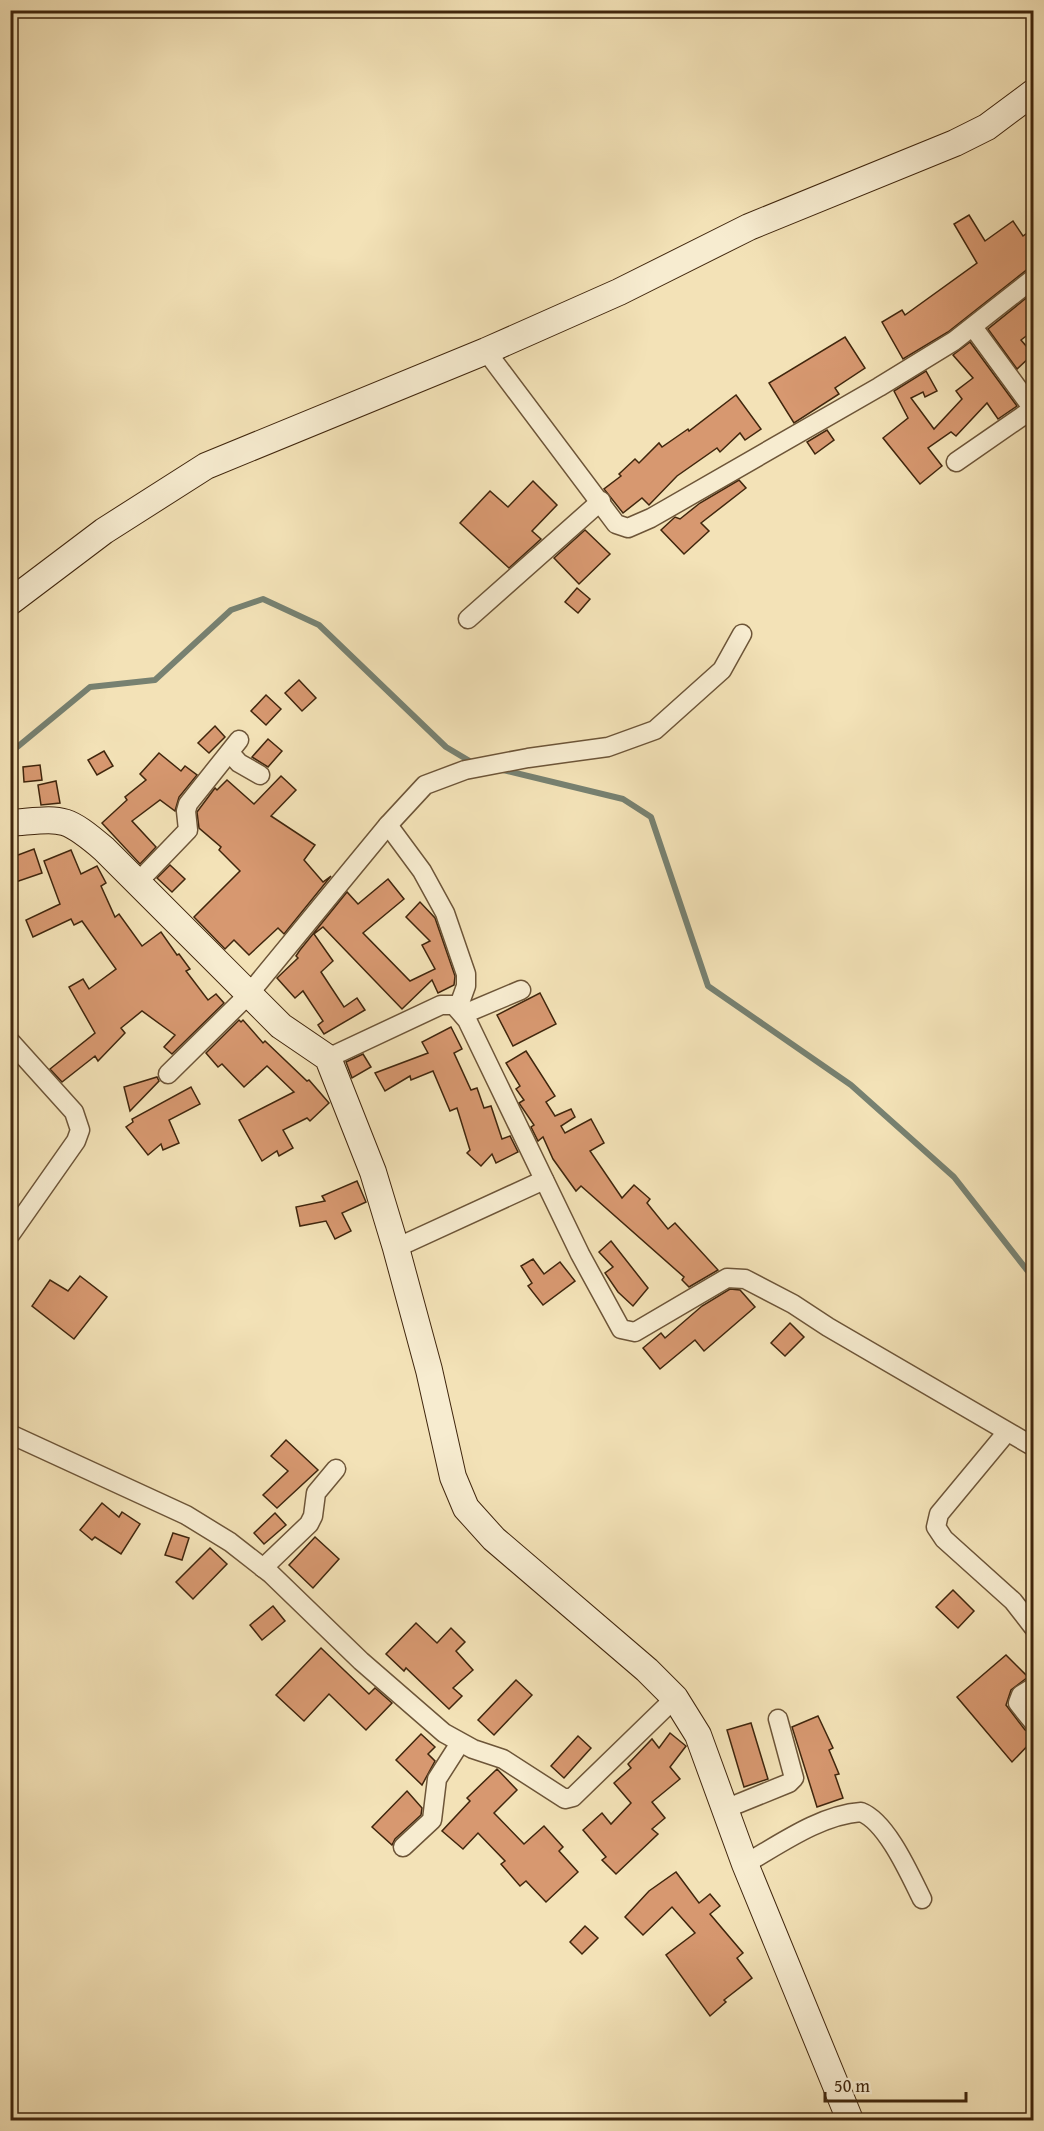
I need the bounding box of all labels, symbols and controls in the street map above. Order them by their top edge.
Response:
scale bar [825,2065,966,2103]
text: 50 m [834,2072,870,2099]

